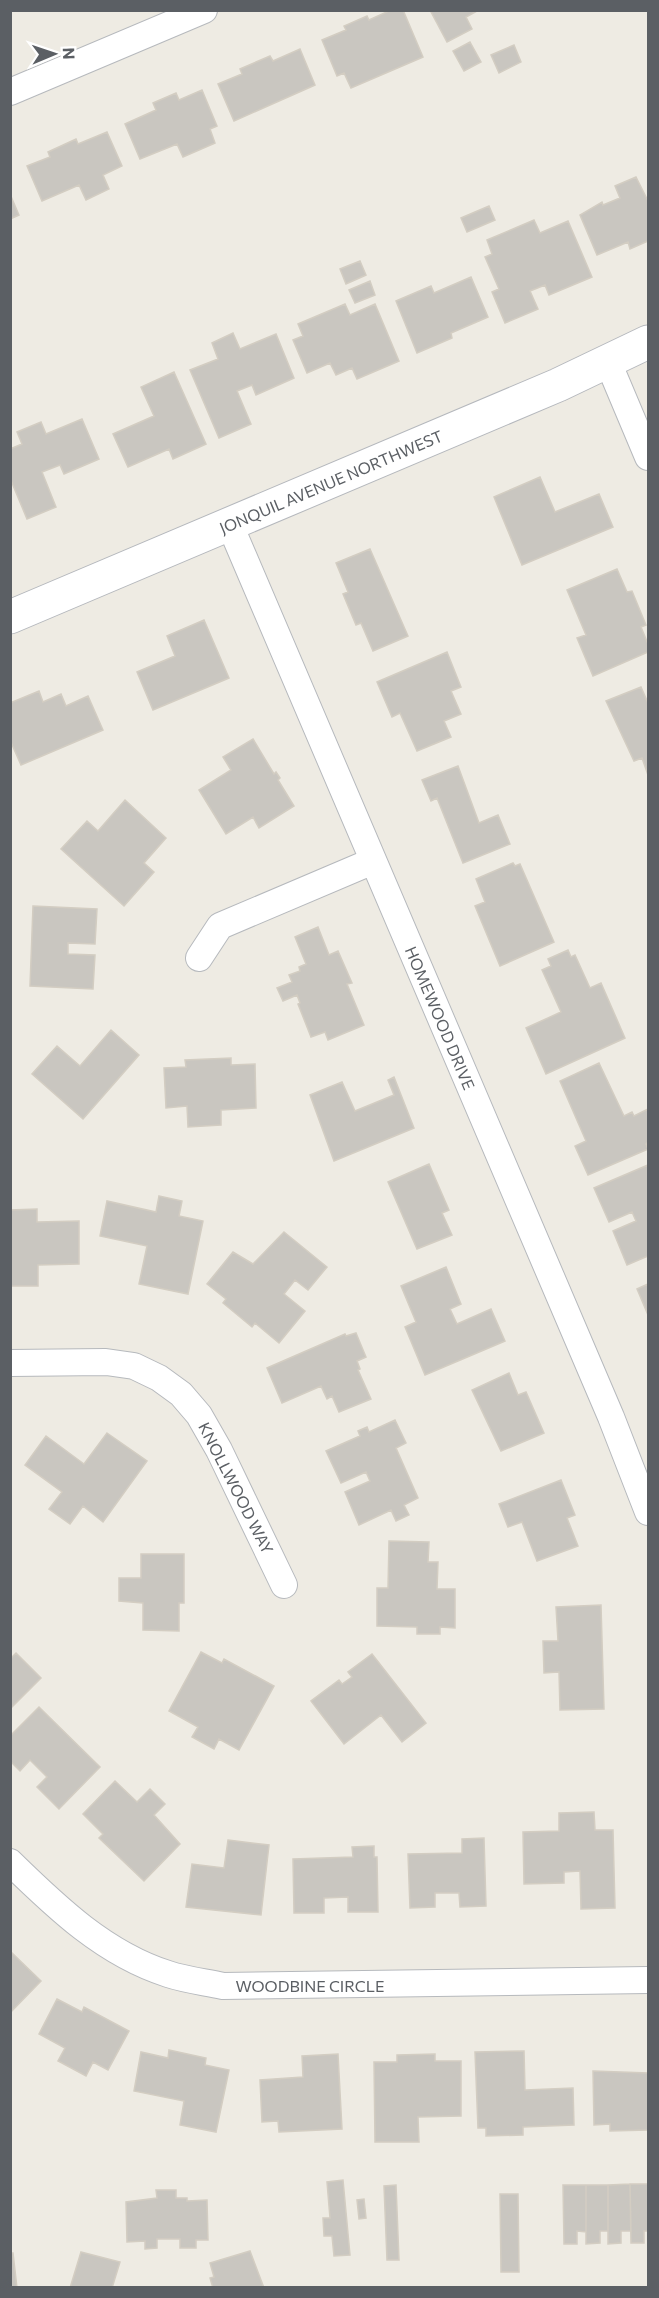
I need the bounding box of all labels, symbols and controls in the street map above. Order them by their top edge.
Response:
north arrow [24,24,84,84]
text: N [60,47,79,60]
street label: JONQUIL AVENUE NORTHWEST [216,426,445,537]
street label: HOMEWOOD DRIVE [402,943,479,1092]
street label: KNOLLWOOD WAY [195,1419,278,1557]
street label: WOODBINE CIRCLE [236,1976,384,1995]

